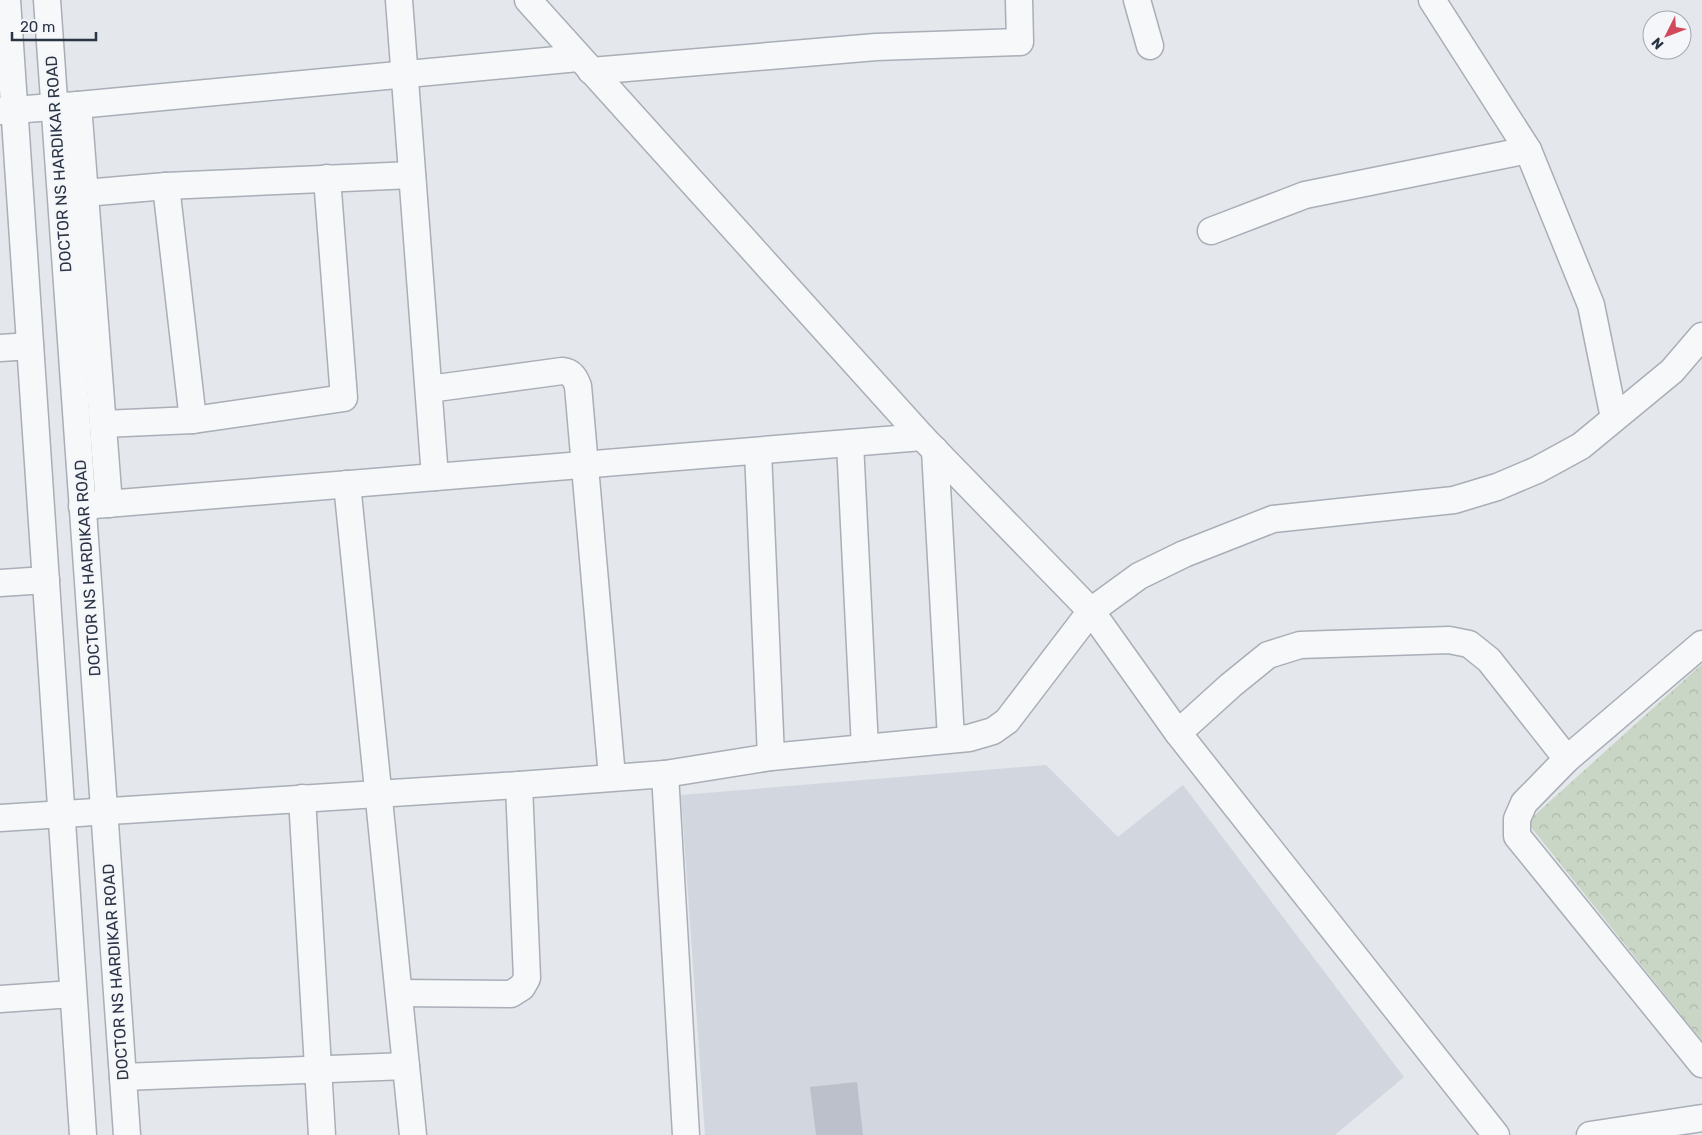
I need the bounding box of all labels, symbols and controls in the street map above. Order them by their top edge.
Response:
scale bar [12,10,96,42]
north arrow [1642,10,1692,60]
text: 20 m [20,18,55,36]
text: N [1648,34,1667,53]
street label: DOCTOR NS HARDIKAR ROAD [41,55,76,273]
street label: DOCTOR NS HARDIKAR ROAD [70,459,105,677]
street label: DOCTOR NS HARDIKAR ROAD [98,863,133,1081]

